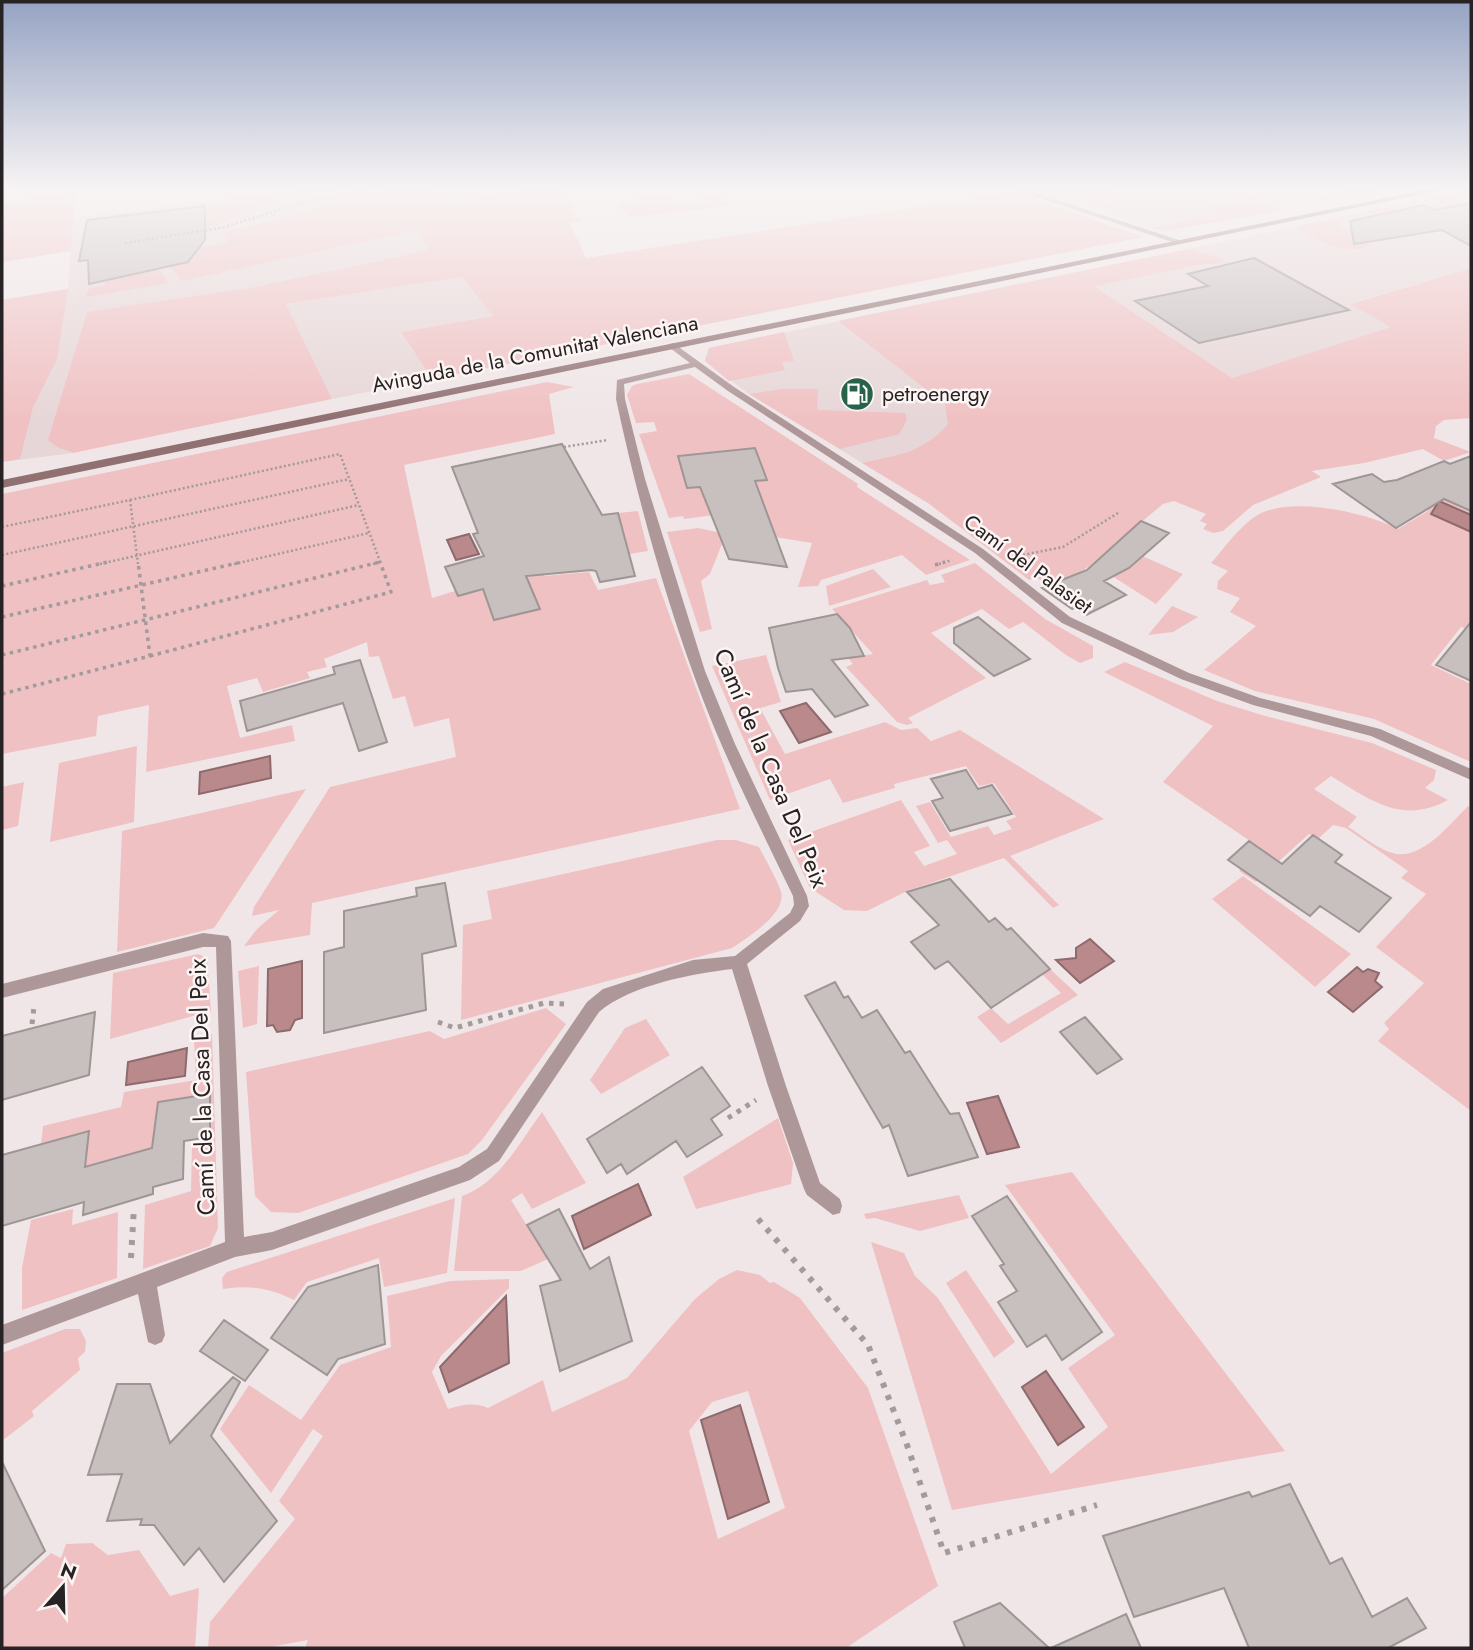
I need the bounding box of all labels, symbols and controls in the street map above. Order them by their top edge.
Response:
street label: Avinguda de la Comunitat Valenciana [369,308,701,400]
fuel station icon: petroenergy [838,375,876,413]
place label: petroenergy [882,379,990,409]
street label: Camí del Palasiet [958,507,1098,621]
street label: Camí de la Casa Del Peix [705,643,838,894]
street label: Camí de la Casa Del Peix [180,957,223,1216]
north arrow [28,1552,98,1622]
text: N [57,1556,80,1587]

